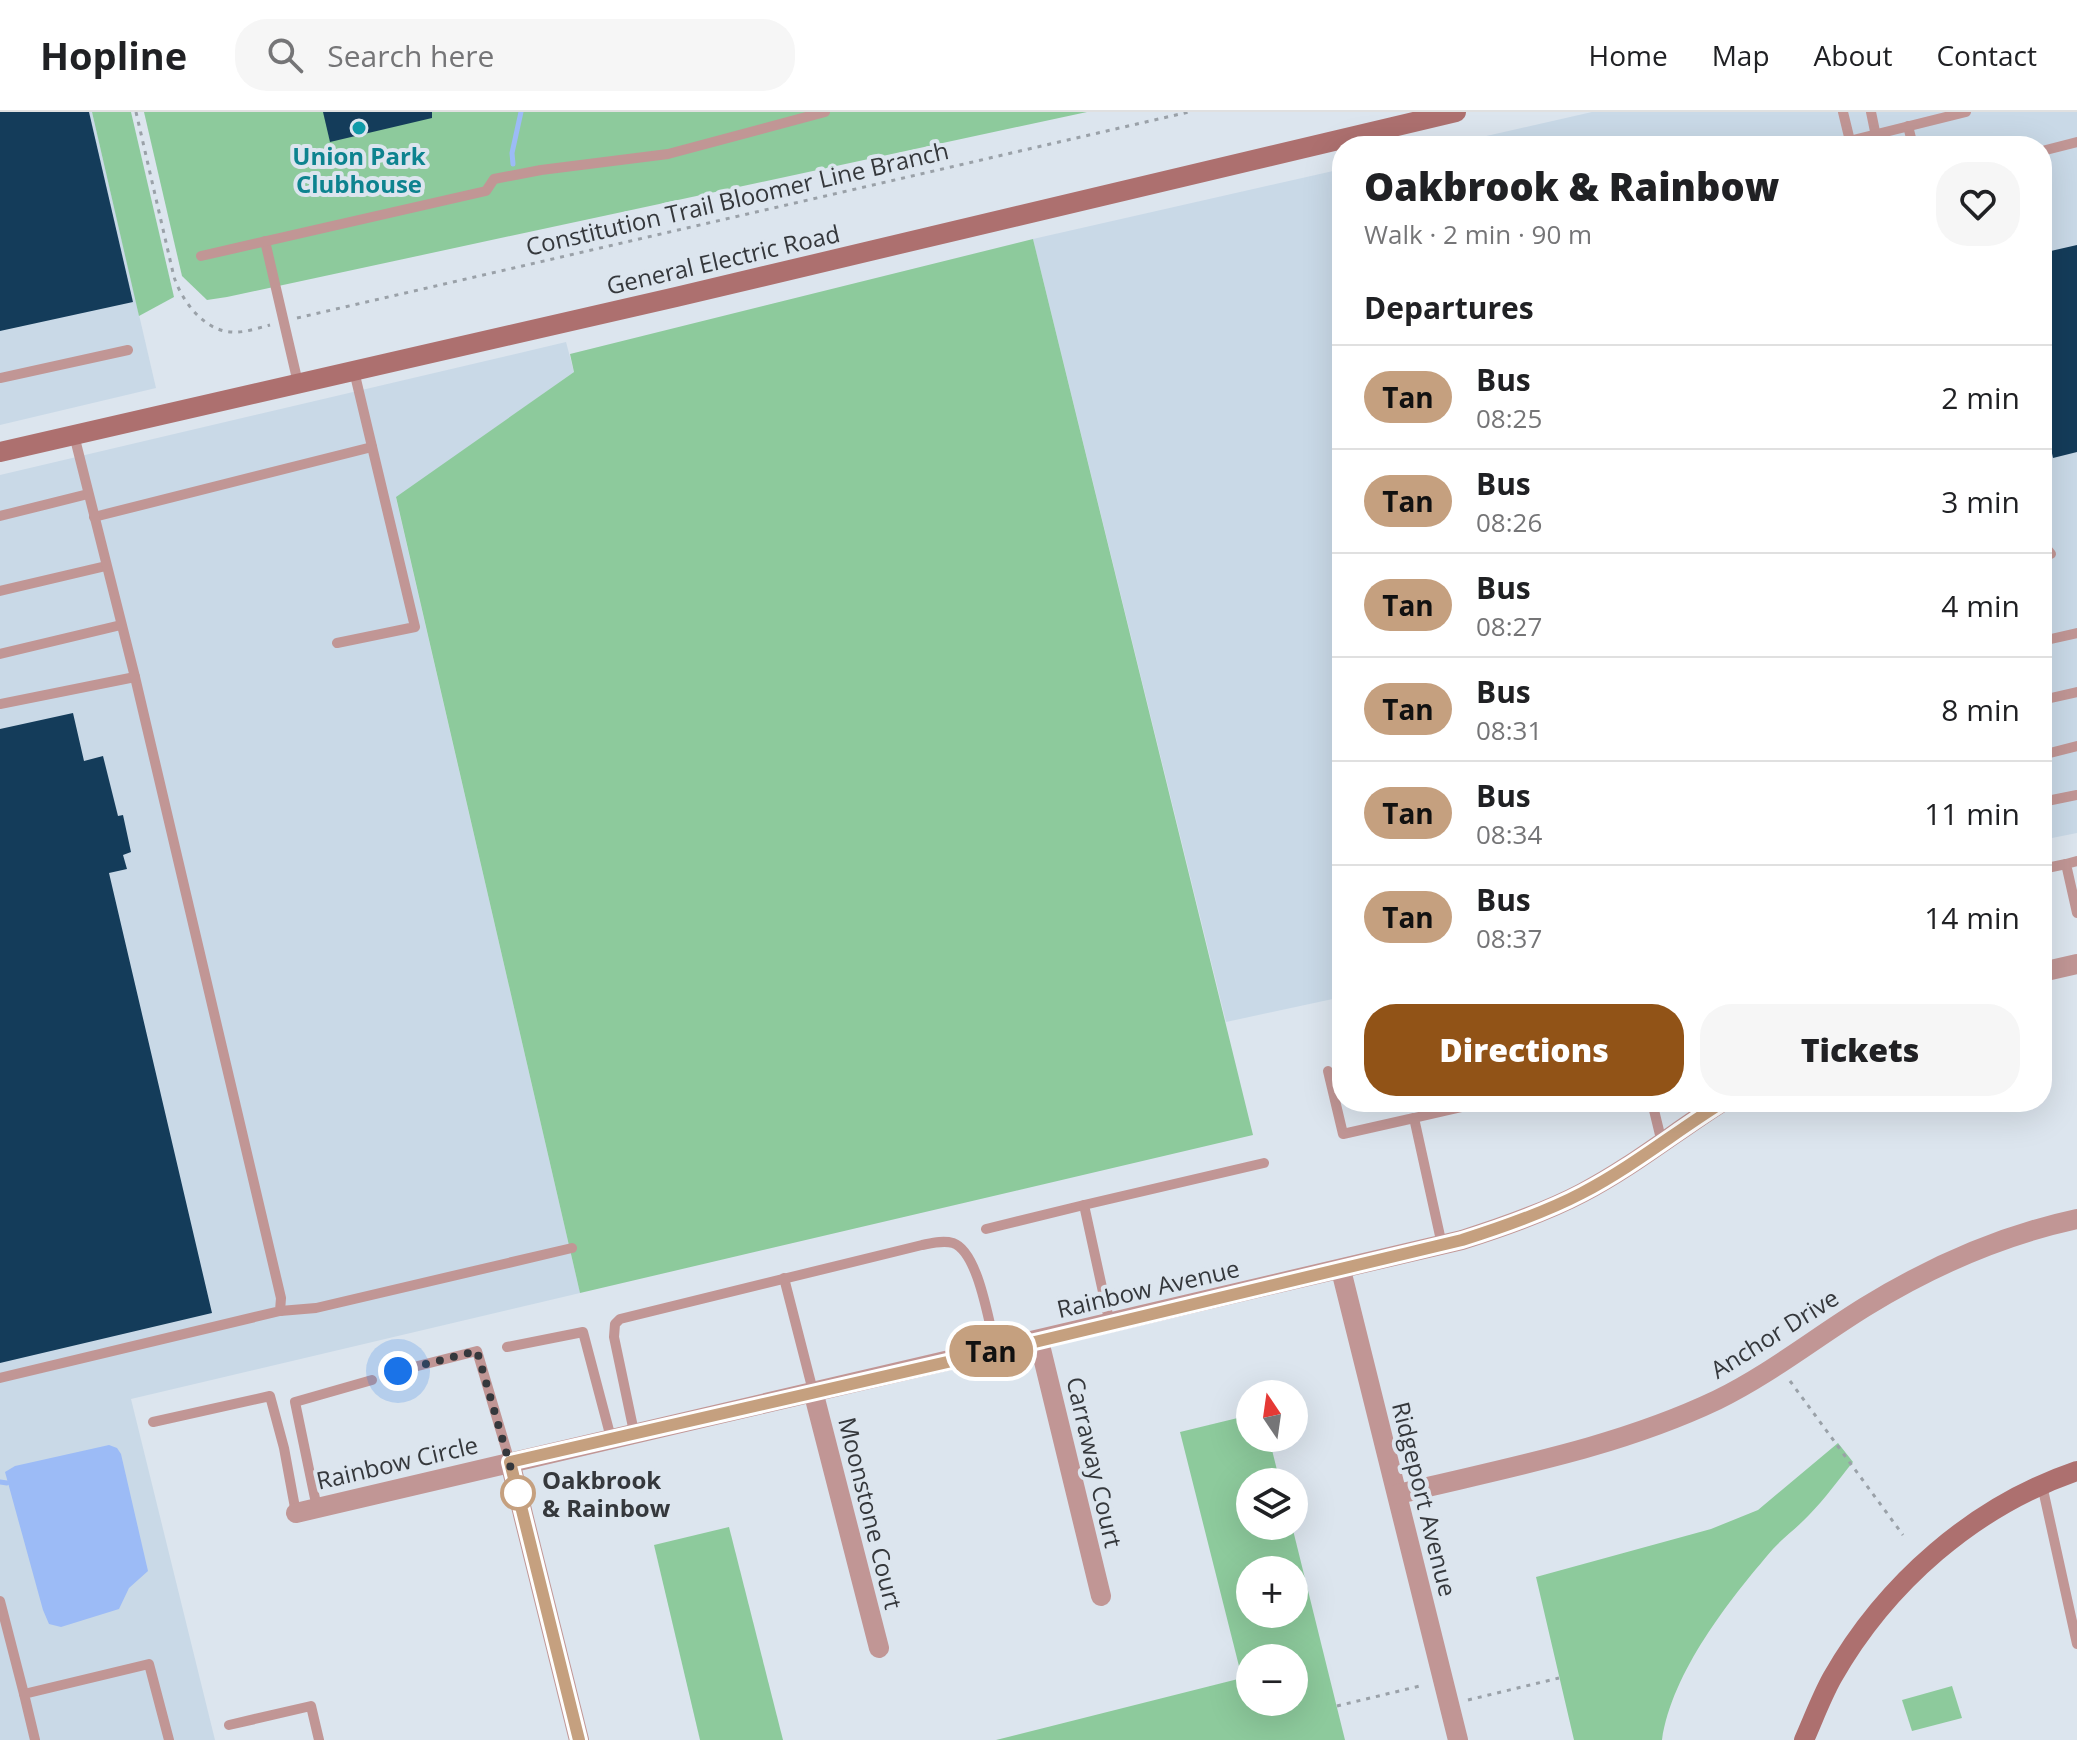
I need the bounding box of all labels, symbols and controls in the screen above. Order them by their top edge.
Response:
search box [235,19,795,91]
text: Hopline [40,29,187,81]
icon: search [263,33,307,77]
text: Search here [327,35,494,76]
text: Home [1589,36,1668,74]
text: Map [1712,36,1770,74]
text: About [1814,36,1892,74]
text: Contact [1936,36,2037,74]
marker: Union Park Clubhouse [350,119,368,137]
street label: Constitution Trail Bloomer Line Branch [522,133,952,263]
place label: Union Park Clubhouse [292,139,426,200]
text: Oakbrook & Rainbow [1364,160,1779,212]
button: heart [1936,162,2020,246]
street label: General Electric Road [603,216,843,302]
text: Walk · 2 min · 90 m [1364,216,1592,252]
text: Departures [1364,287,1534,328]
text: Bus [1476,359,1531,400]
text: 2 min [1941,377,2020,418]
text: Tan [1382,378,1434,416]
text: 08:25 [1476,400,1542,436]
text: Bus [1476,463,1531,504]
text: 3 min [1941,481,2020,522]
text: Tan [1382,482,1434,520]
text: 08:26 [1476,504,1542,540]
text: Bus [1476,567,1531,608]
text: 4 min [1941,585,2020,626]
text: Tan [1382,586,1434,624]
text: 08:27 [1476,608,1542,644]
text: Bus [1476,671,1531,712]
text: 8 min [1941,689,2020,730]
text: Tan [1382,690,1434,728]
text: 08:31 [1476,712,1542,748]
text: Bus [1476,775,1531,816]
text: 11 min [1924,793,2020,834]
text: Tan [1382,794,1434,832]
text: 08:34 [1476,816,1542,852]
text: Bus [1476,879,1531,920]
text: 14 min [1924,897,2020,938]
text: Tan [1382,898,1434,936]
text: 08:37 [1476,920,1542,956]
button: Directions [1364,1004,1684,1096]
button: Tickets [1700,1004,2020,1096]
street label: Rainbow Avenue [1053,1251,1243,1325]
street label: Anchor Drive [1704,1280,1844,1386]
line badge: Tan [945,1325,1037,1377]
text: Tan [965,1332,1017,1370]
your location [378,1351,418,1391]
street label: Carraway Court [1059,1373,1131,1551]
north arrow [1236,1380,1308,1452]
map controls [1236,1380,1308,1716]
street label: Ridgeport Avenue [1385,1398,1465,1600]
street label: Moonstone Court [831,1414,911,1612]
street label: Rainbow Circle [313,1427,481,1497]
place label: Oakbrook & Rainbow [542,1463,671,1524]
button: layers [1236,1468,1308,1540]
marker: Oakbrook & Rainbow [501,1476,535,1510]
button: + [1236,1556,1308,1628]
button: − [1236,1644,1308,1716]

